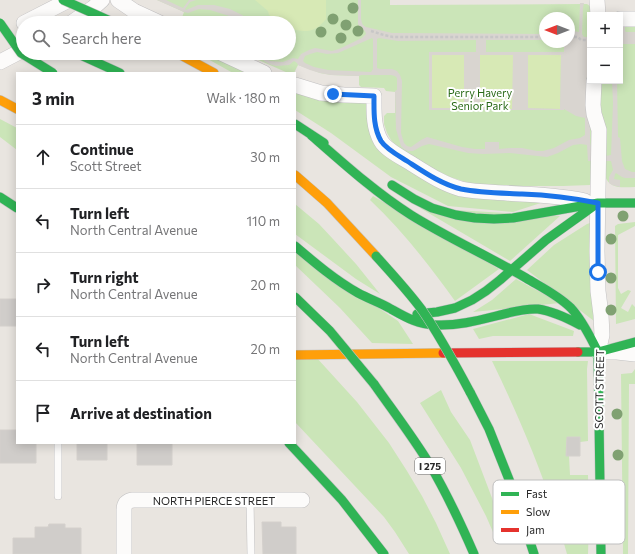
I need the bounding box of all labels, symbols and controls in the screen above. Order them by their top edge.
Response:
north arrow [539,12,575,48]
map controls [587,12,623,84]
button: + [587,12,623,48]
search box [16,16,296,60]
icon: search [30,27,52,49]
text: Search here [62,29,141,47]
button: − [587,48,623,84]
route end [324,85,342,103]
park label: Perry Havery Senior Park [448,86,512,112]
text: 3 min [32,88,75,109]
text: Walk · 180 m [206,90,280,106]
text: Continue [70,140,134,158]
icon: ahead [32,146,54,168]
text: 30 m [250,149,280,165]
text: Scott Street [70,158,142,174]
text: Turn left [70,204,129,222]
icon: left [32,210,54,232]
text: 110 m [247,213,280,229]
text: North Central Avenue [70,222,198,238]
route start [589,263,607,281]
text: Turn right [70,268,139,286]
icon: right [32,274,54,296]
text: 20 m [251,277,280,293]
text: North Central Avenue [70,286,198,302]
text: Turn left [70,332,129,350]
icon: left [32,338,54,360]
text: 20 m [251,341,280,357]
street label: SCOTT STREET [592,349,606,429]
text: North Central Avenue [70,350,198,366]
icon: arrive [32,402,54,424]
text: Arrive at destination [70,404,212,422]
road number: I 275 [415,458,445,474]
legend [493,480,625,544]
text: Fast [526,487,548,500]
street label: NORTH PIERCE STREET [153,494,275,507]
text: Slow [526,505,551,518]
text: Jam [526,523,545,537]

